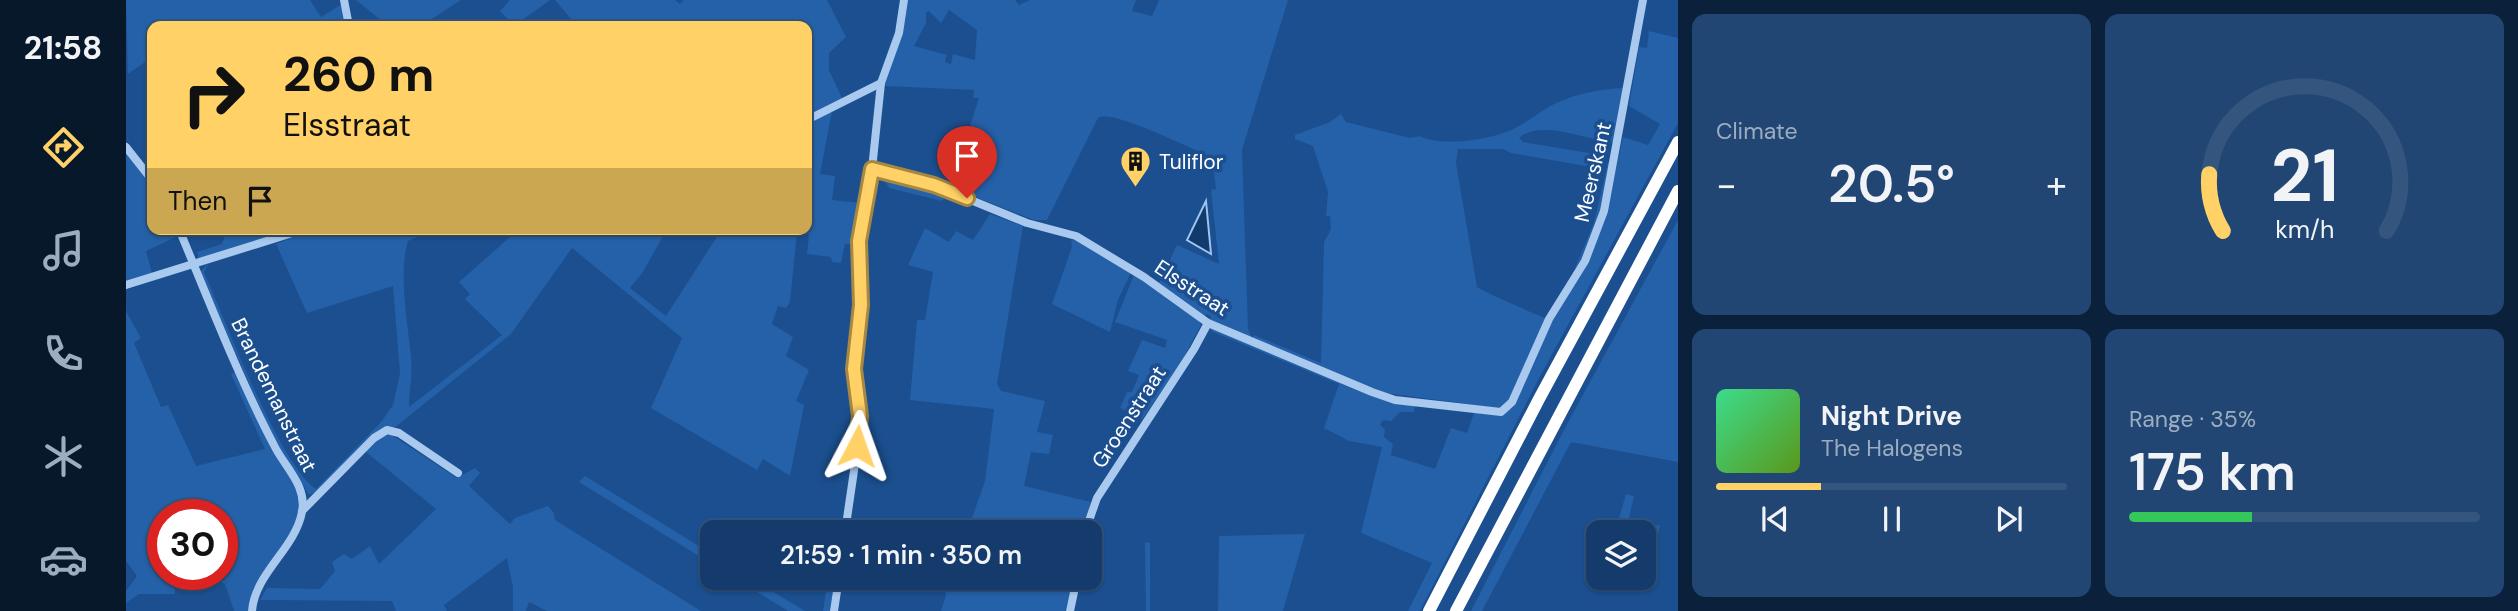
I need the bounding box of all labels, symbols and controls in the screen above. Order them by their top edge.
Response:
text: 21:58 [24,27,102,69]
text: 260 m [283,42,434,106]
icon: right [168,49,259,140]
text: Elsstraat [283,104,411,146]
text: Climate [1716,116,1798,146]
street label: Meerskant [1568,119,1618,225]
icon: directions [39,123,88,172]
pin [937,126,997,198]
text: 21 [2270,129,2339,224]
icon: arrive [948,137,986,175]
building icon: Tuliflor [1119,145,1153,189]
place label: Tuliflor [1159,148,1224,176]
text: 20.5° [1828,150,1955,218]
text: − [1716,160,1737,210]
text: + [2046,160,2067,210]
icon: arrive [241,182,279,220]
text: Then [168,184,227,218]
text: km/h [2275,212,2334,245]
icon: music [39,226,88,275]
street label: Elsstraat [1149,253,1235,323]
street label: Brandemanstraat [225,313,323,477]
icon: phone [39,329,88,378]
street label: Groenstraat [1086,360,1172,474]
text: Night Drive [1821,399,1962,433]
text: Range · 35% [2129,404,2256,434]
position arrow [820,409,894,483]
icon: climate [39,432,88,481]
text: The Halogens [1821,433,1963,463]
text: 175 km [2129,438,2296,506]
speed limit sign: 30 [147,499,238,590]
icon: previous [1756,500,1794,538]
icon: pause [1873,500,1911,538]
icon: next [1990,500,2028,538]
map controls [1586,520,1656,590]
button: layers [1586,520,1656,590]
icon: car [39,535,88,584]
text: 21:59 · 1 min · 350 m [780,538,1022,572]

